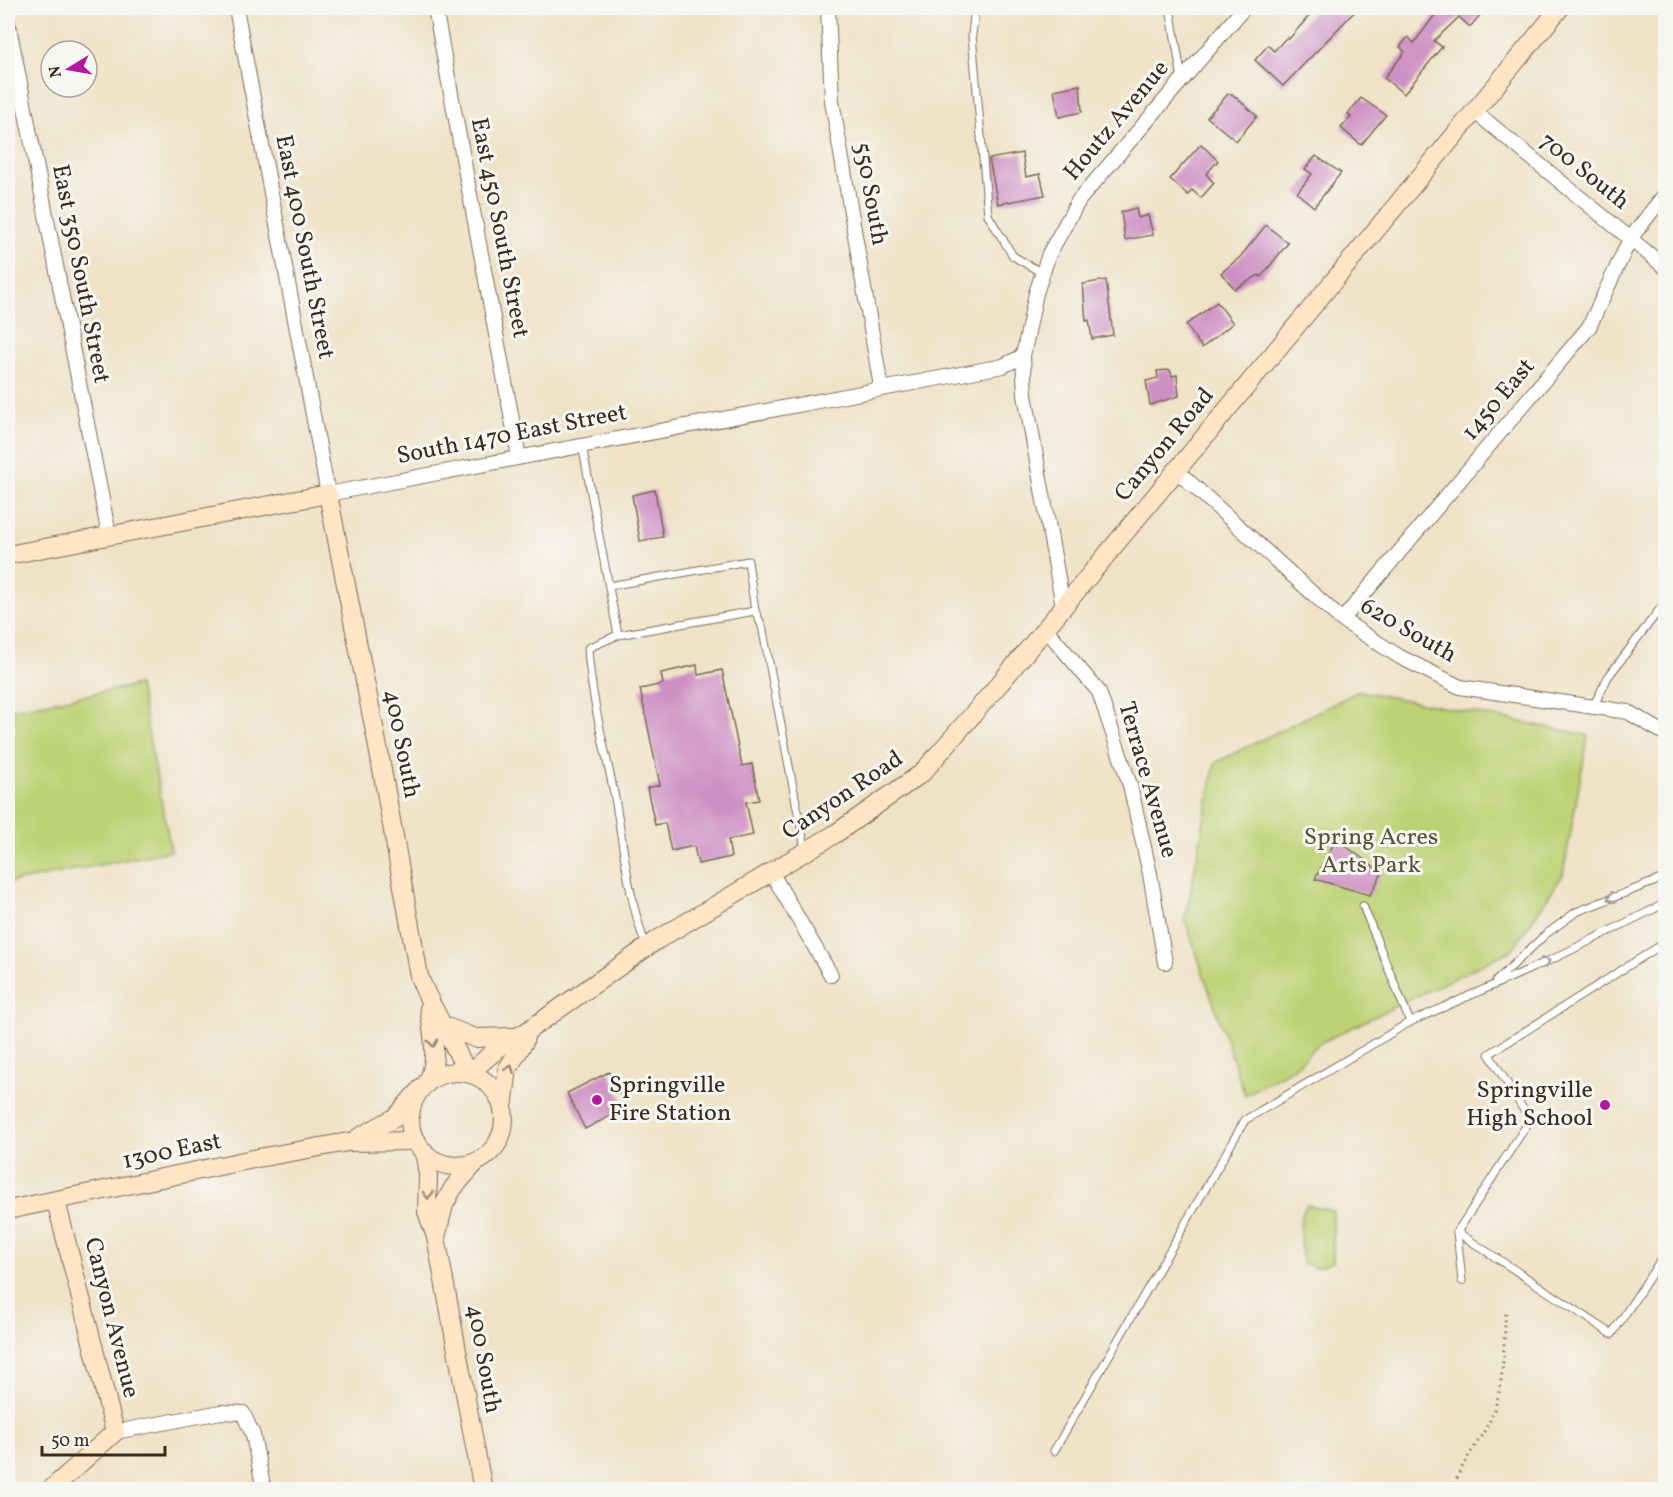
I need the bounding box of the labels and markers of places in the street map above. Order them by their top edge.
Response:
place label: Springville Fire Station [609,1069,731,1131]
place label: Springville High School [1466,1074,1593,1136]
marker: Springville Fire Station [590,1093,604,1107]
marker: Springville High School [1598,1098,1612,1112]

